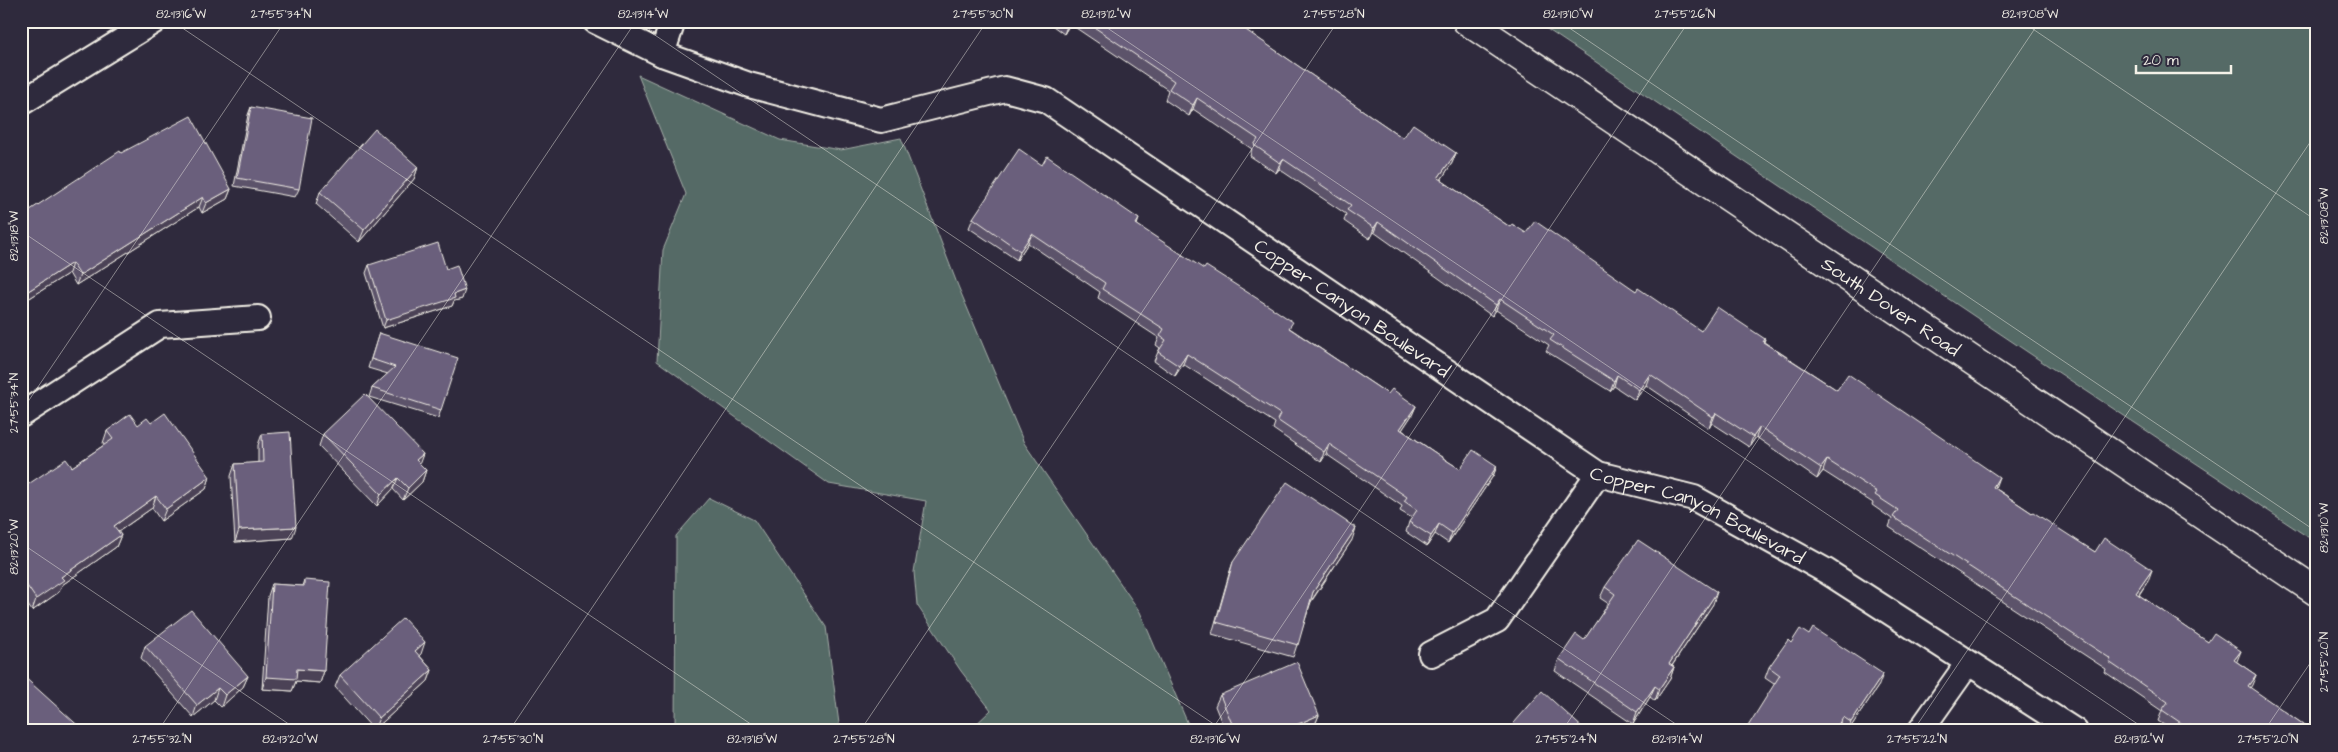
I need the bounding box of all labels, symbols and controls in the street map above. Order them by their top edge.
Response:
text: 82°13'16"W [156,6,207,23]
text: 27°55'34"N [251,6,312,23]
text: 82°13'14"W [618,6,669,23]
text: 27°55'30"N [953,6,1013,23]
text: 82°13'12"W [1081,6,1131,23]
text: 27°55'28"N [1304,6,1365,23]
text: 82°13'10"W [1543,6,1594,23]
text: 27°55'26"N [1655,6,1716,23]
text: 82°13'08"W [2002,6,2059,23]
scale bar [2136,42,2230,74]
text: 20 m [2143,50,2179,71]
text: 82°13'08"W [2316,187,2333,244]
text: 82°13'18"W [6,210,23,261]
street label: Copper Canyon Boulevard [1248,233,1455,385]
street label: South Dover Road [1815,251,1965,364]
text: 27°55'34"N [6,372,23,433]
street label: Copper Canyon Boulevard [1583,460,1810,572]
text: 82°13'10"W [2316,502,2333,553]
text: 82°13'20"W [6,519,23,575]
text: 27°55'20"N [2316,631,2333,692]
text: 27°55'32"N [132,731,192,748]
text: 82°13'20"W [262,731,318,748]
text: 27°55'30"N [483,731,543,748]
text: 82°13'18"W [727,731,778,748]
text: 27°55'28"N [834,731,895,748]
text: 82°13'16"W [1190,731,1241,748]
text: 27°55'24"N [1535,731,1597,748]
text: 82°13'14"W [1652,731,1703,748]
text: 27°55'22"N [1887,731,1947,748]
text: 82°13'12"W [2114,731,2164,748]
text: 27°55'20"N [2238,731,2299,748]

